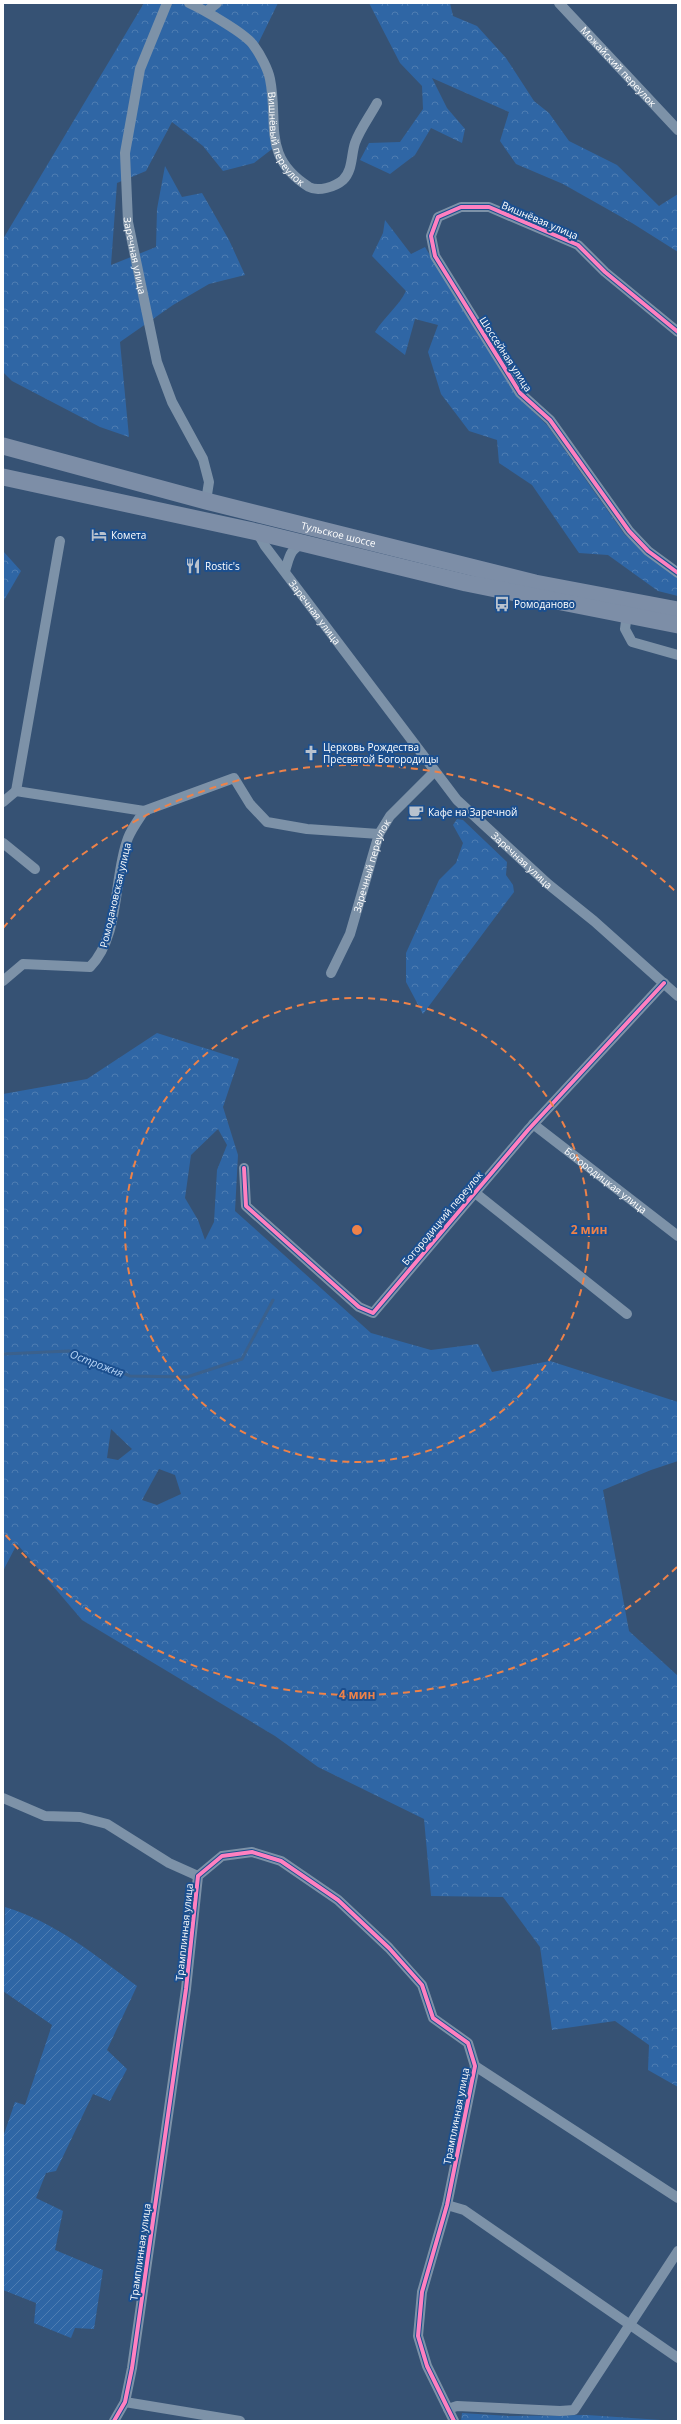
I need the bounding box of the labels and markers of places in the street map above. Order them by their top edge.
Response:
hotel icon: Комета [90,526,108,544]
place label: Комета [111,528,146,542]
restaurant icon: Rostic's [184,557,202,575]
place label: Rostic's [205,559,240,573]
bus stop icon: Ромоданово [493,595,511,613]
place label: Ромоданово [514,597,575,611]
place label: Церковь Рождества Пресвятой Богородицы [323,740,438,766]
church icon: Церковь Рождества Пресвятой Богородицы [302,744,320,762]
cafe icon: Кафе на Заречной [407,803,425,821]
place label: Кафе на Заречной [428,805,517,819]
centre of rings [350,1223,364,1237]

